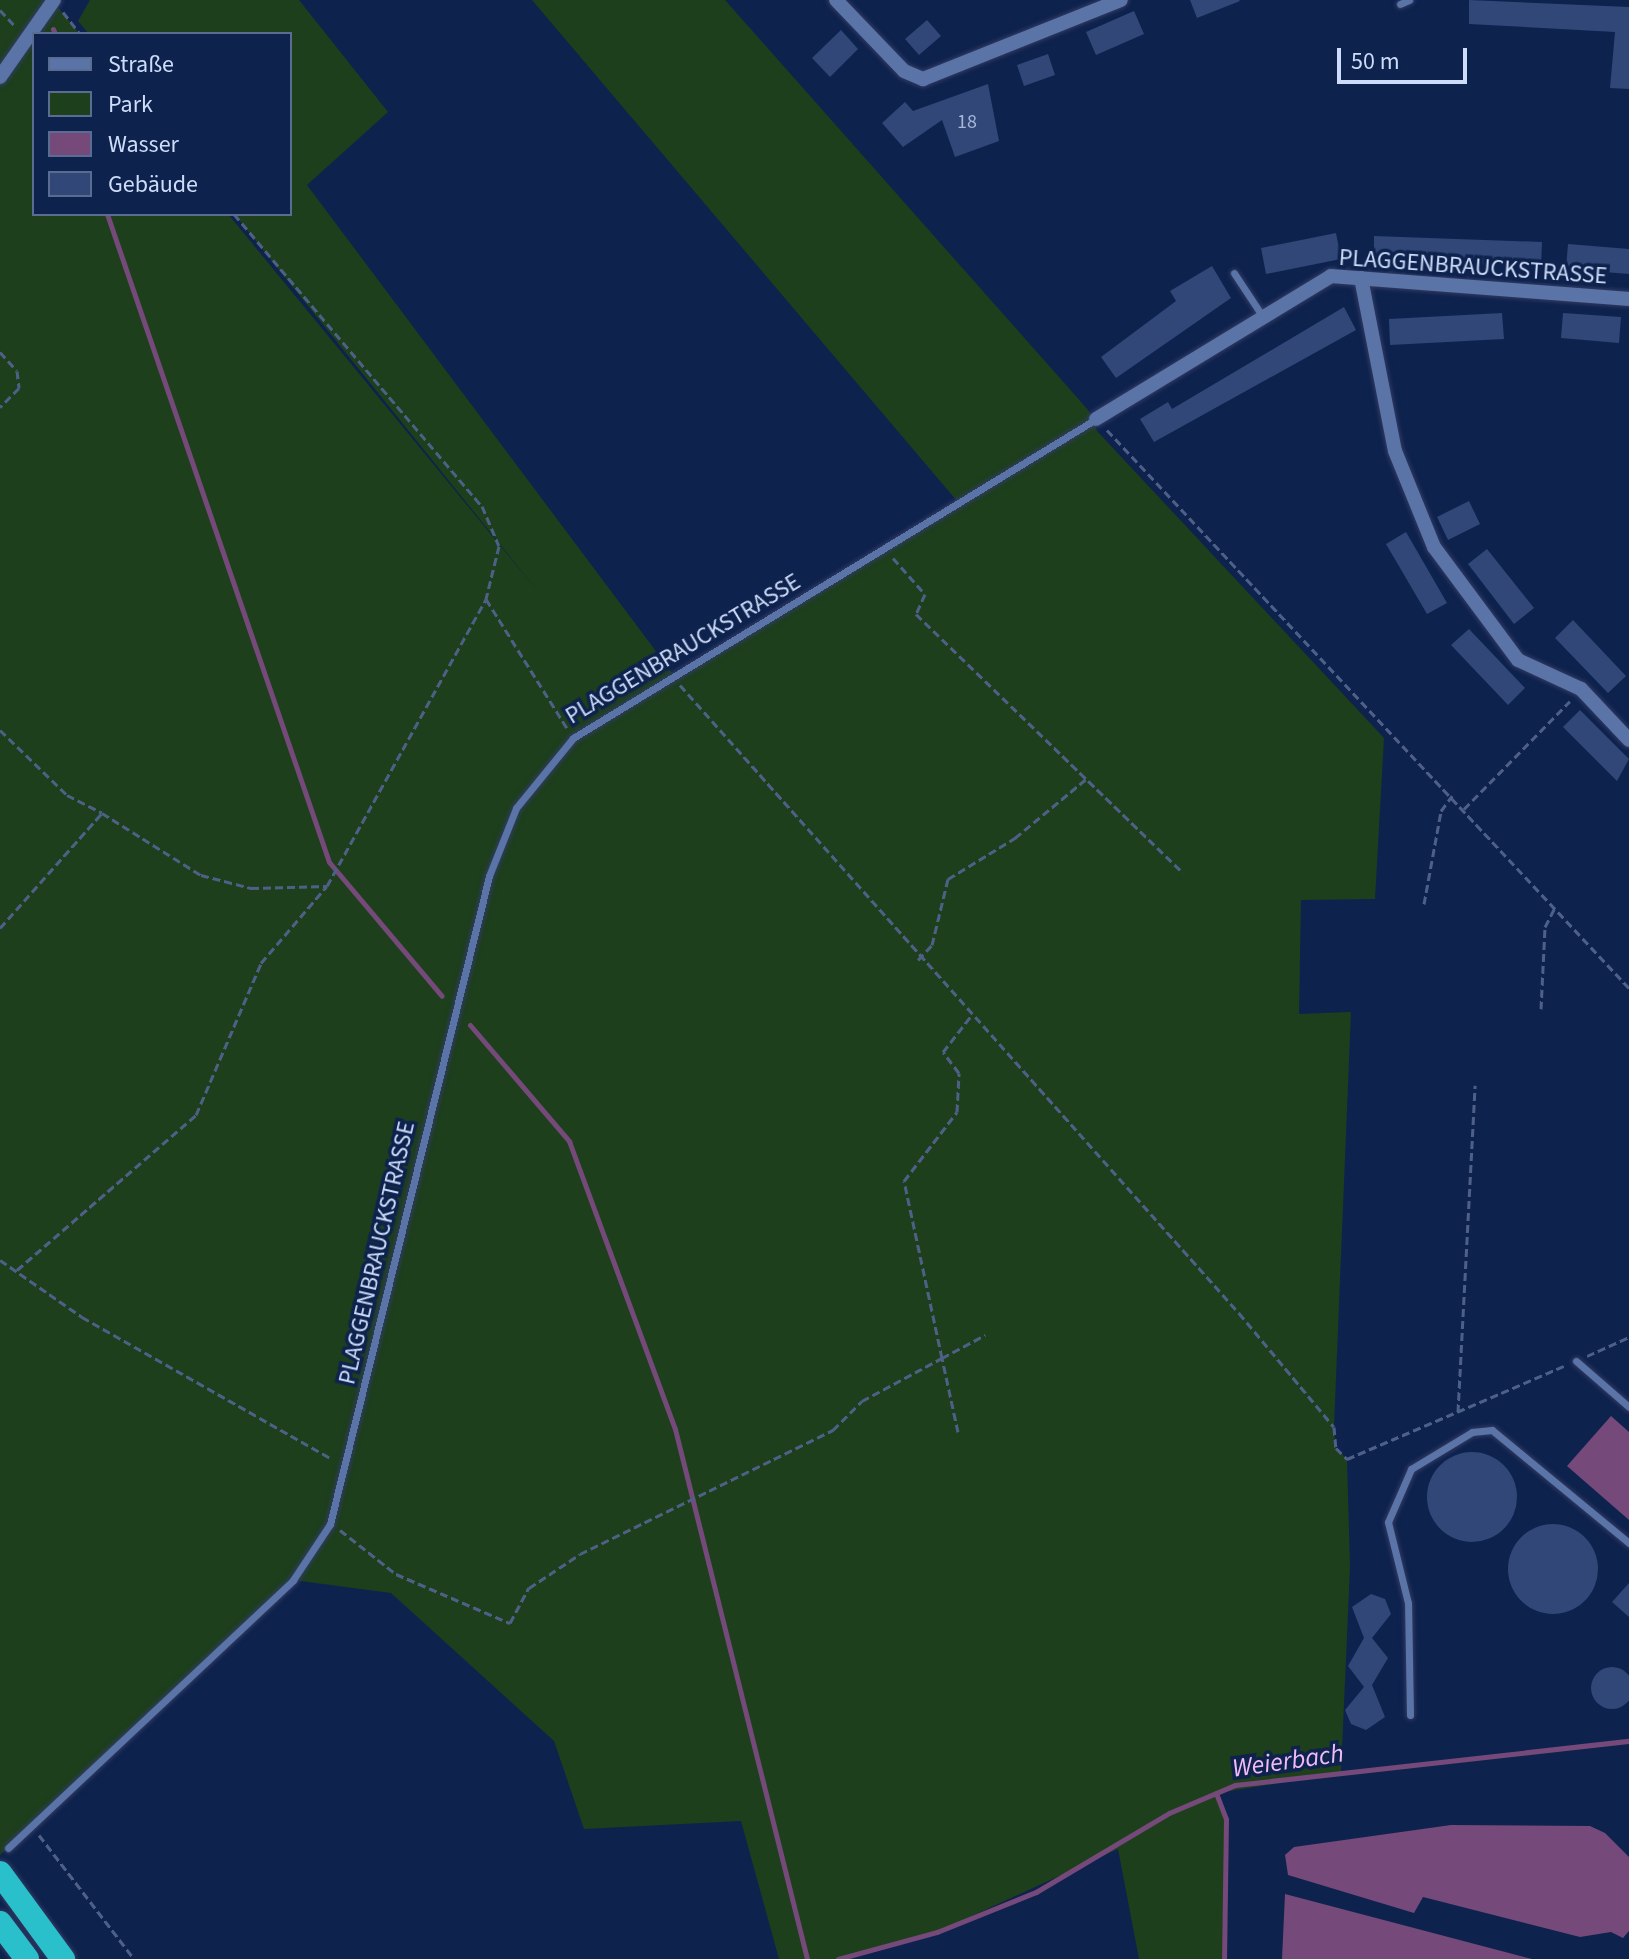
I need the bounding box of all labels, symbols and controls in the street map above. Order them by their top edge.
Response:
legend [32,32,292,216]
scale bar [1341,32,1471,82]
text: 50 m [1351,44,1400,79]
text: Straße [108,47,174,82]
text: Park [108,87,153,122]
house number: 18 [957,110,977,134]
text: Wasser [108,127,179,162]
text: Gebäude [108,167,198,202]
street label: PLAGGENBRAUCKSTRASSE [1338,243,1608,291]
street label: PLAGGENBRAUCKSTRASSE [560,567,806,731]
street label: PLAGGENBRAUCKSTRASSE [333,1119,421,1387]
water label: Weierbach [1230,1738,1346,1784]

